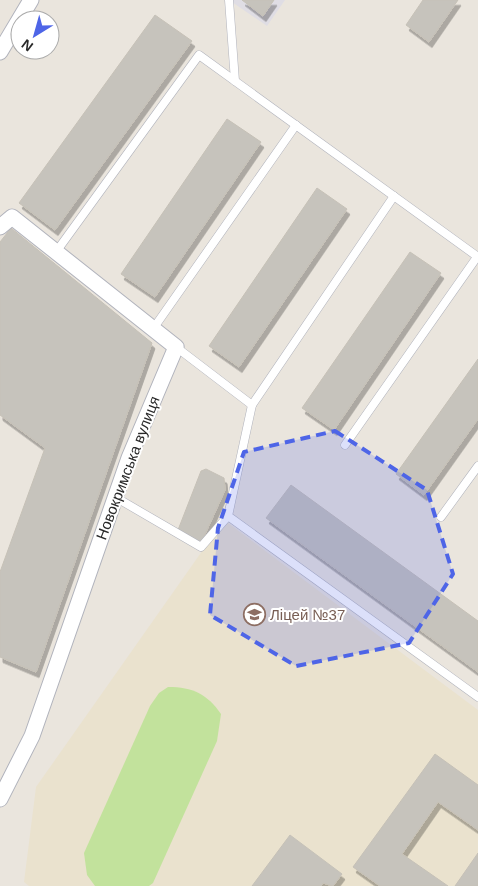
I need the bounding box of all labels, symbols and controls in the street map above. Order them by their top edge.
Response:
north arrow [10,10,60,60]
text: N [18,36,36,55]
street label: Новокримська вулиця [92,394,163,542]
school or university icon: Ліцей №37 [242,603,266,627]
place label: Ліцей №37 [270,606,345,623]

